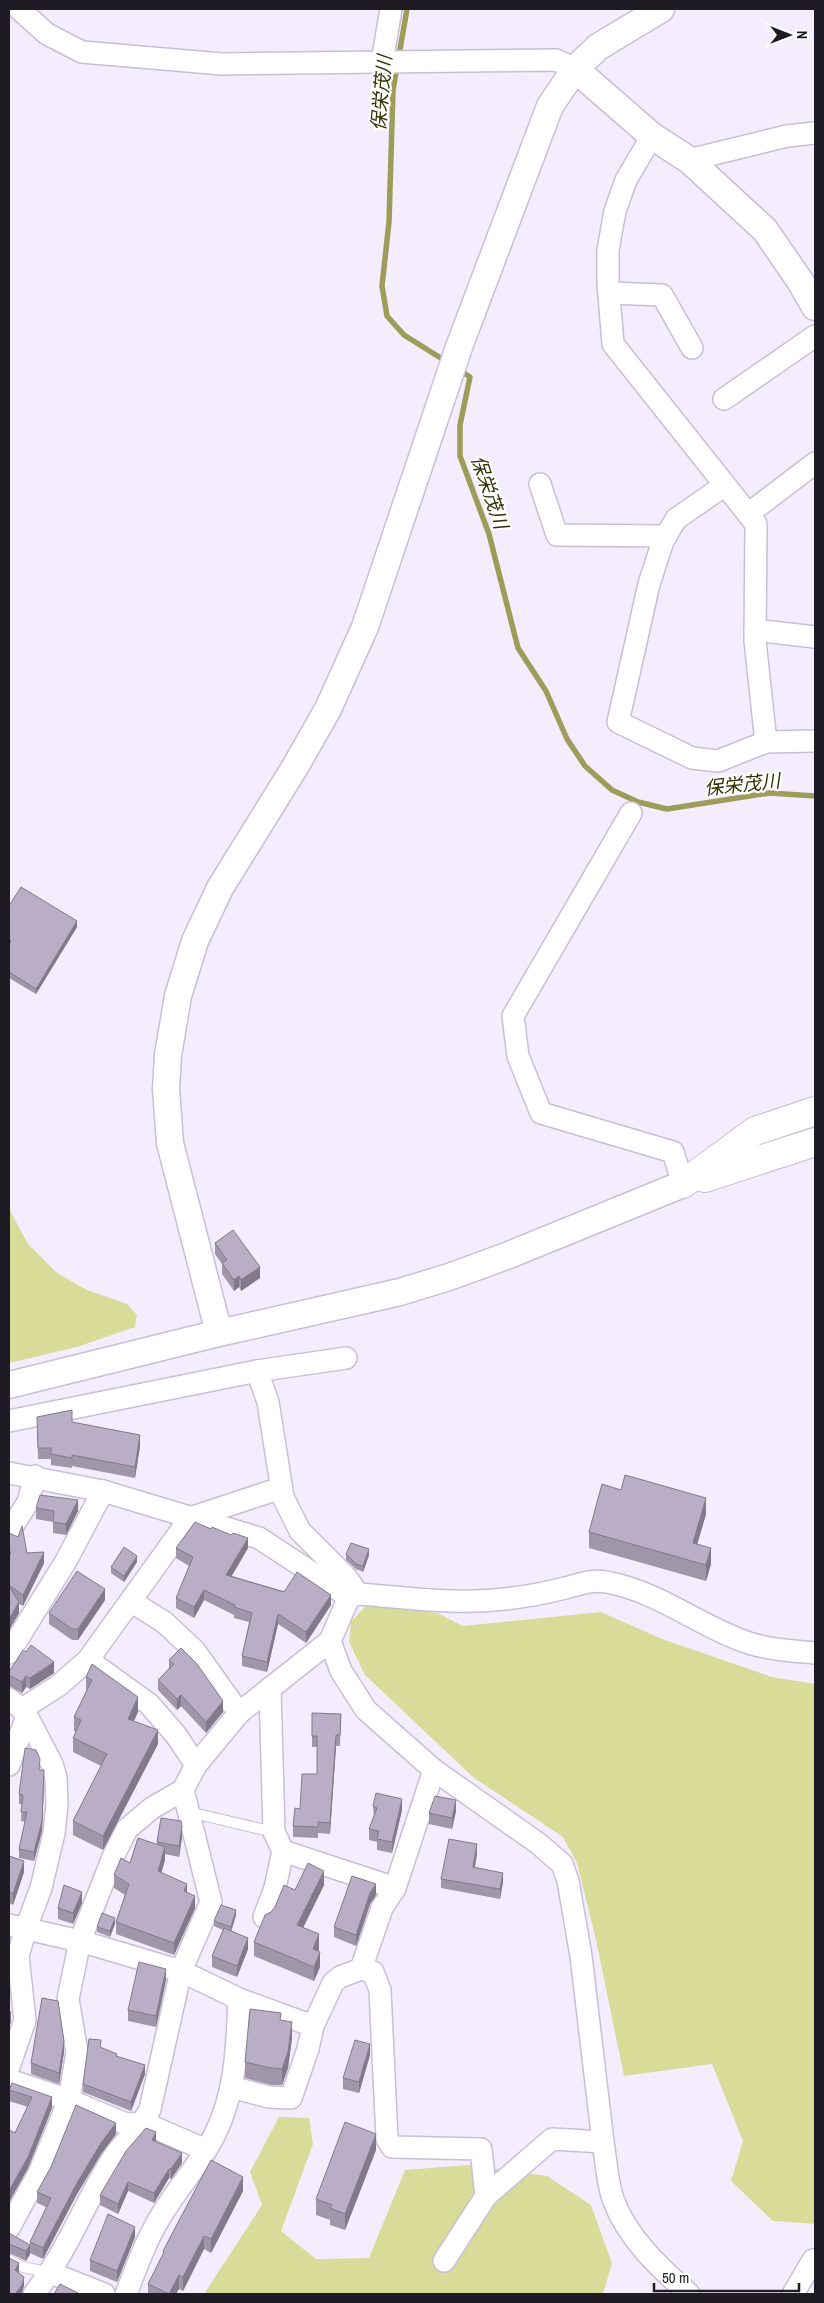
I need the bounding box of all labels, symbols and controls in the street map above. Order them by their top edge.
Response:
north arrow [764,10,814,60]
text: N [793,31,811,39]
water label: 保栄茂川 [365,52,397,132]
water label: 保栄茂川 [465,452,515,534]
water label: 保栄茂川 [703,767,783,801]
scale bar [654,2260,799,2292]
text: 50 m [662,2267,689,2288]

